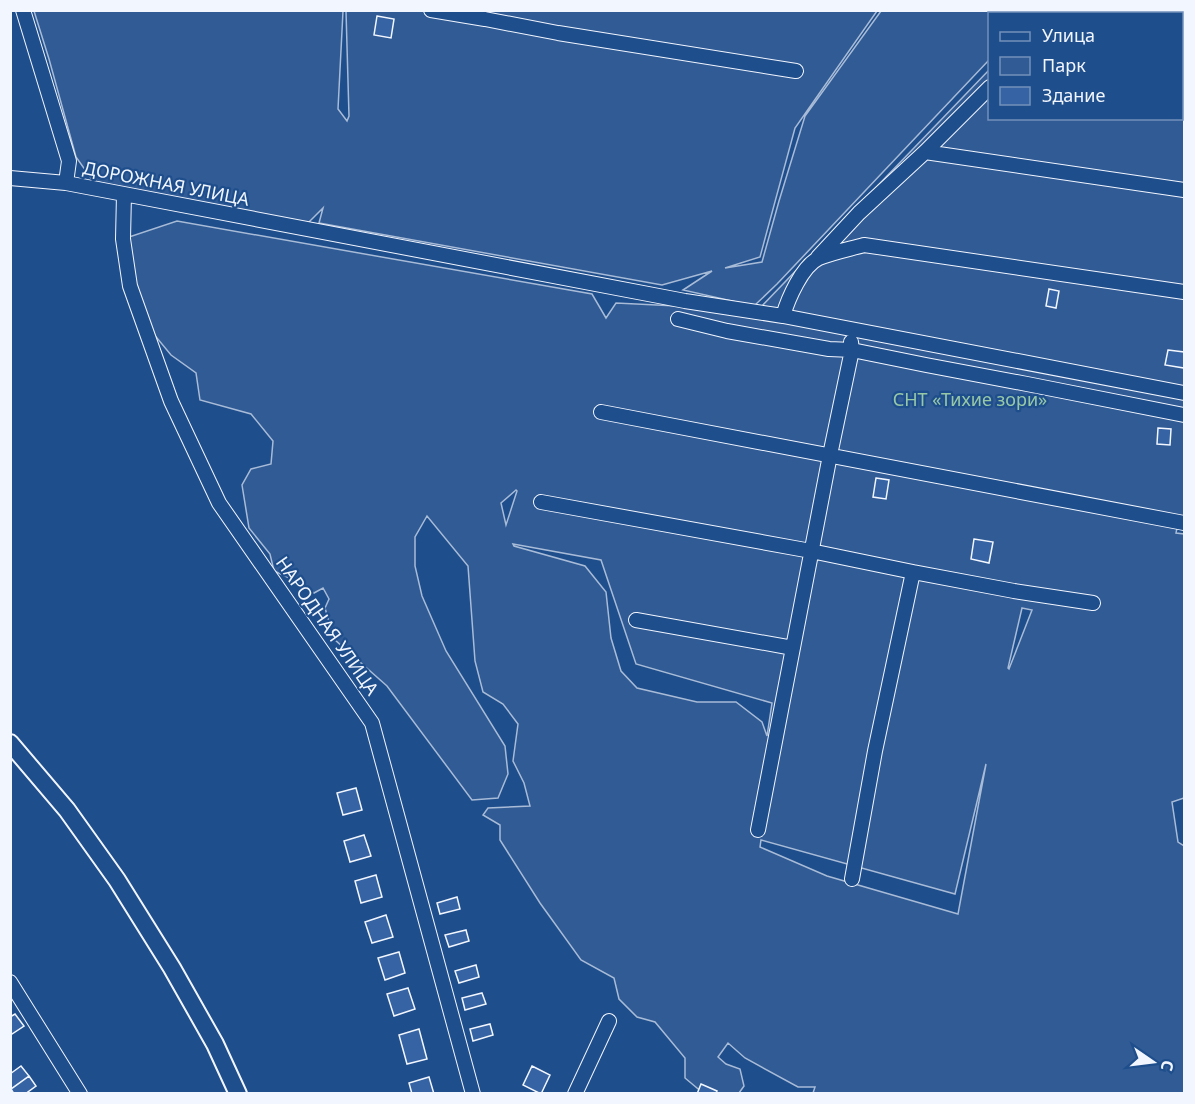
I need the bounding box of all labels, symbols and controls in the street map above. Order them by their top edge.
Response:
legend [988,12,1183,120]
text: Улица [1042,23,1095,47]
text: Парк [1042,53,1086,77]
text: Здание [1042,83,1106,107]
street label: ДОРОЖНАЯ УЛИЦА [81,155,252,211]
park label: СНТ «Тихие зори» [893,387,1047,411]
street label: НАРОДНАЯ УЛИЦА [271,551,385,700]
north arrow [1123,1032,1183,1092]
text: С [1156,1058,1179,1073]

